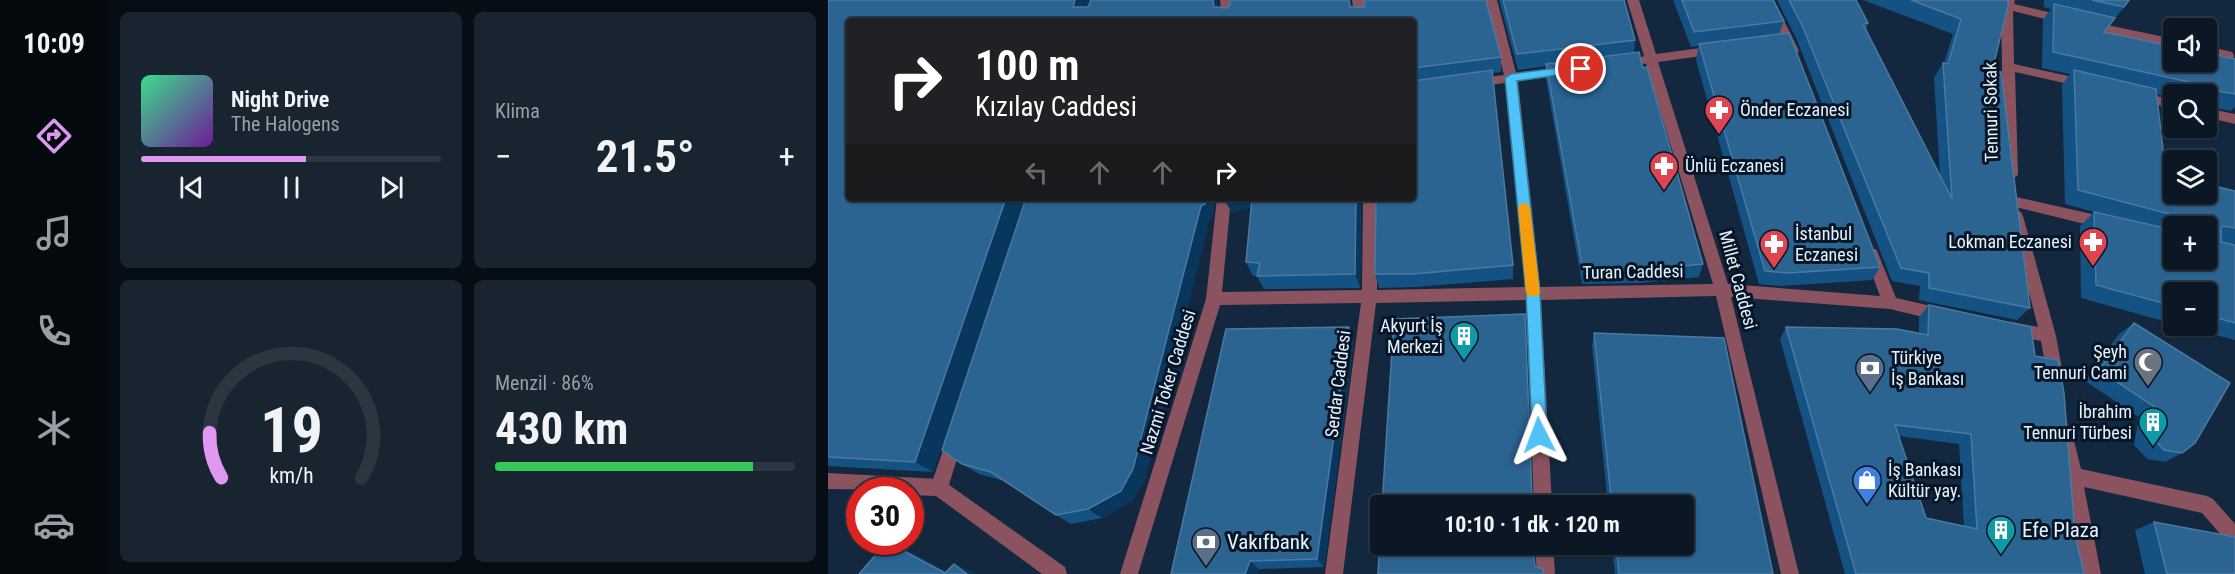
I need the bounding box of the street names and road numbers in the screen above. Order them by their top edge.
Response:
street label: Tennuri Sokak [1979,62,2002,162]
street label: Millet Caddesi [1715,228,1762,332]
street label: Turan Caddesi [1582,260,1684,283]
street label: Nazmi Toker Caddesi [1136,307,1200,457]
street label: Serdar Caddesi [1321,329,1354,439]

